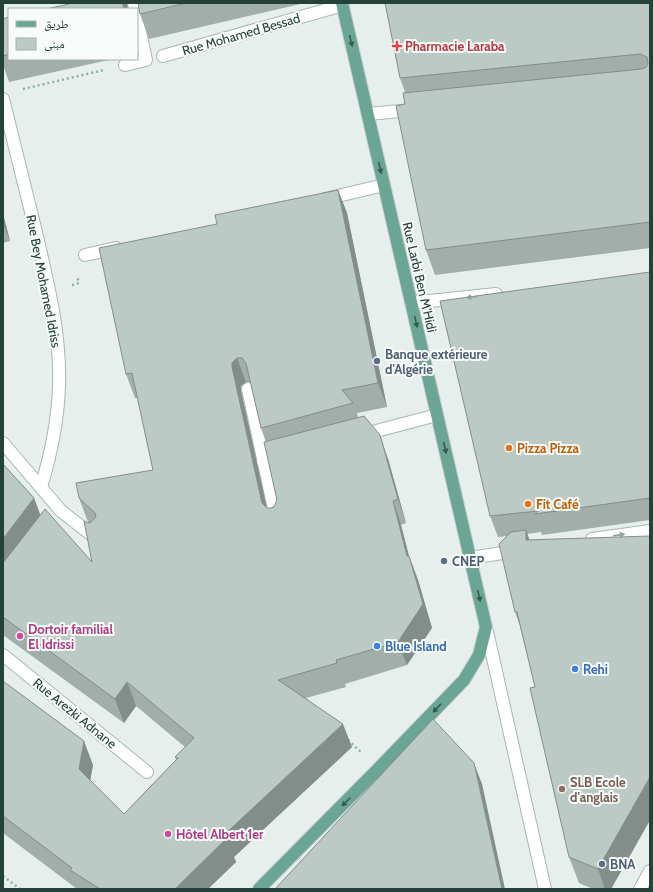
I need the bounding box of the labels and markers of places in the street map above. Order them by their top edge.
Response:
place label: Pharmacie Laraba [405,38,505,54]
marker: Pharmacie Laraba [392,41,402,51]
place label: Banque extérieure d'Algérie [385,346,488,377]
marker: Banque extérieure d'Algérie [372,356,382,366]
place label: Pizza Pizza [517,440,580,456]
marker: Pizza Pizza [504,443,514,453]
place label: Fit Café [536,496,579,512]
marker: Fit Café [523,499,533,509]
place label: CNEP [452,553,484,569]
marker: CNEP [439,556,449,566]
place label: Dortoir familial El Idrissi [28,621,113,652]
marker: Dortoir familial El Idrissi [15,631,25,641]
place label: Blue Island [385,638,447,654]
marker: Blue Island [372,641,382,651]
place label: Rehi [583,661,608,677]
marker: Rehi [570,664,580,674]
place label: SLB Ecole d'anglais [570,774,626,805]
marker: SLB Ecole d'anglais [557,784,567,794]
place label: Hôtel Albert 1er [176,826,264,842]
marker: Hôtel Albert 1er [163,829,173,839]
place label: BNA [610,856,636,872]
marker: BNA [597,859,607,869]

